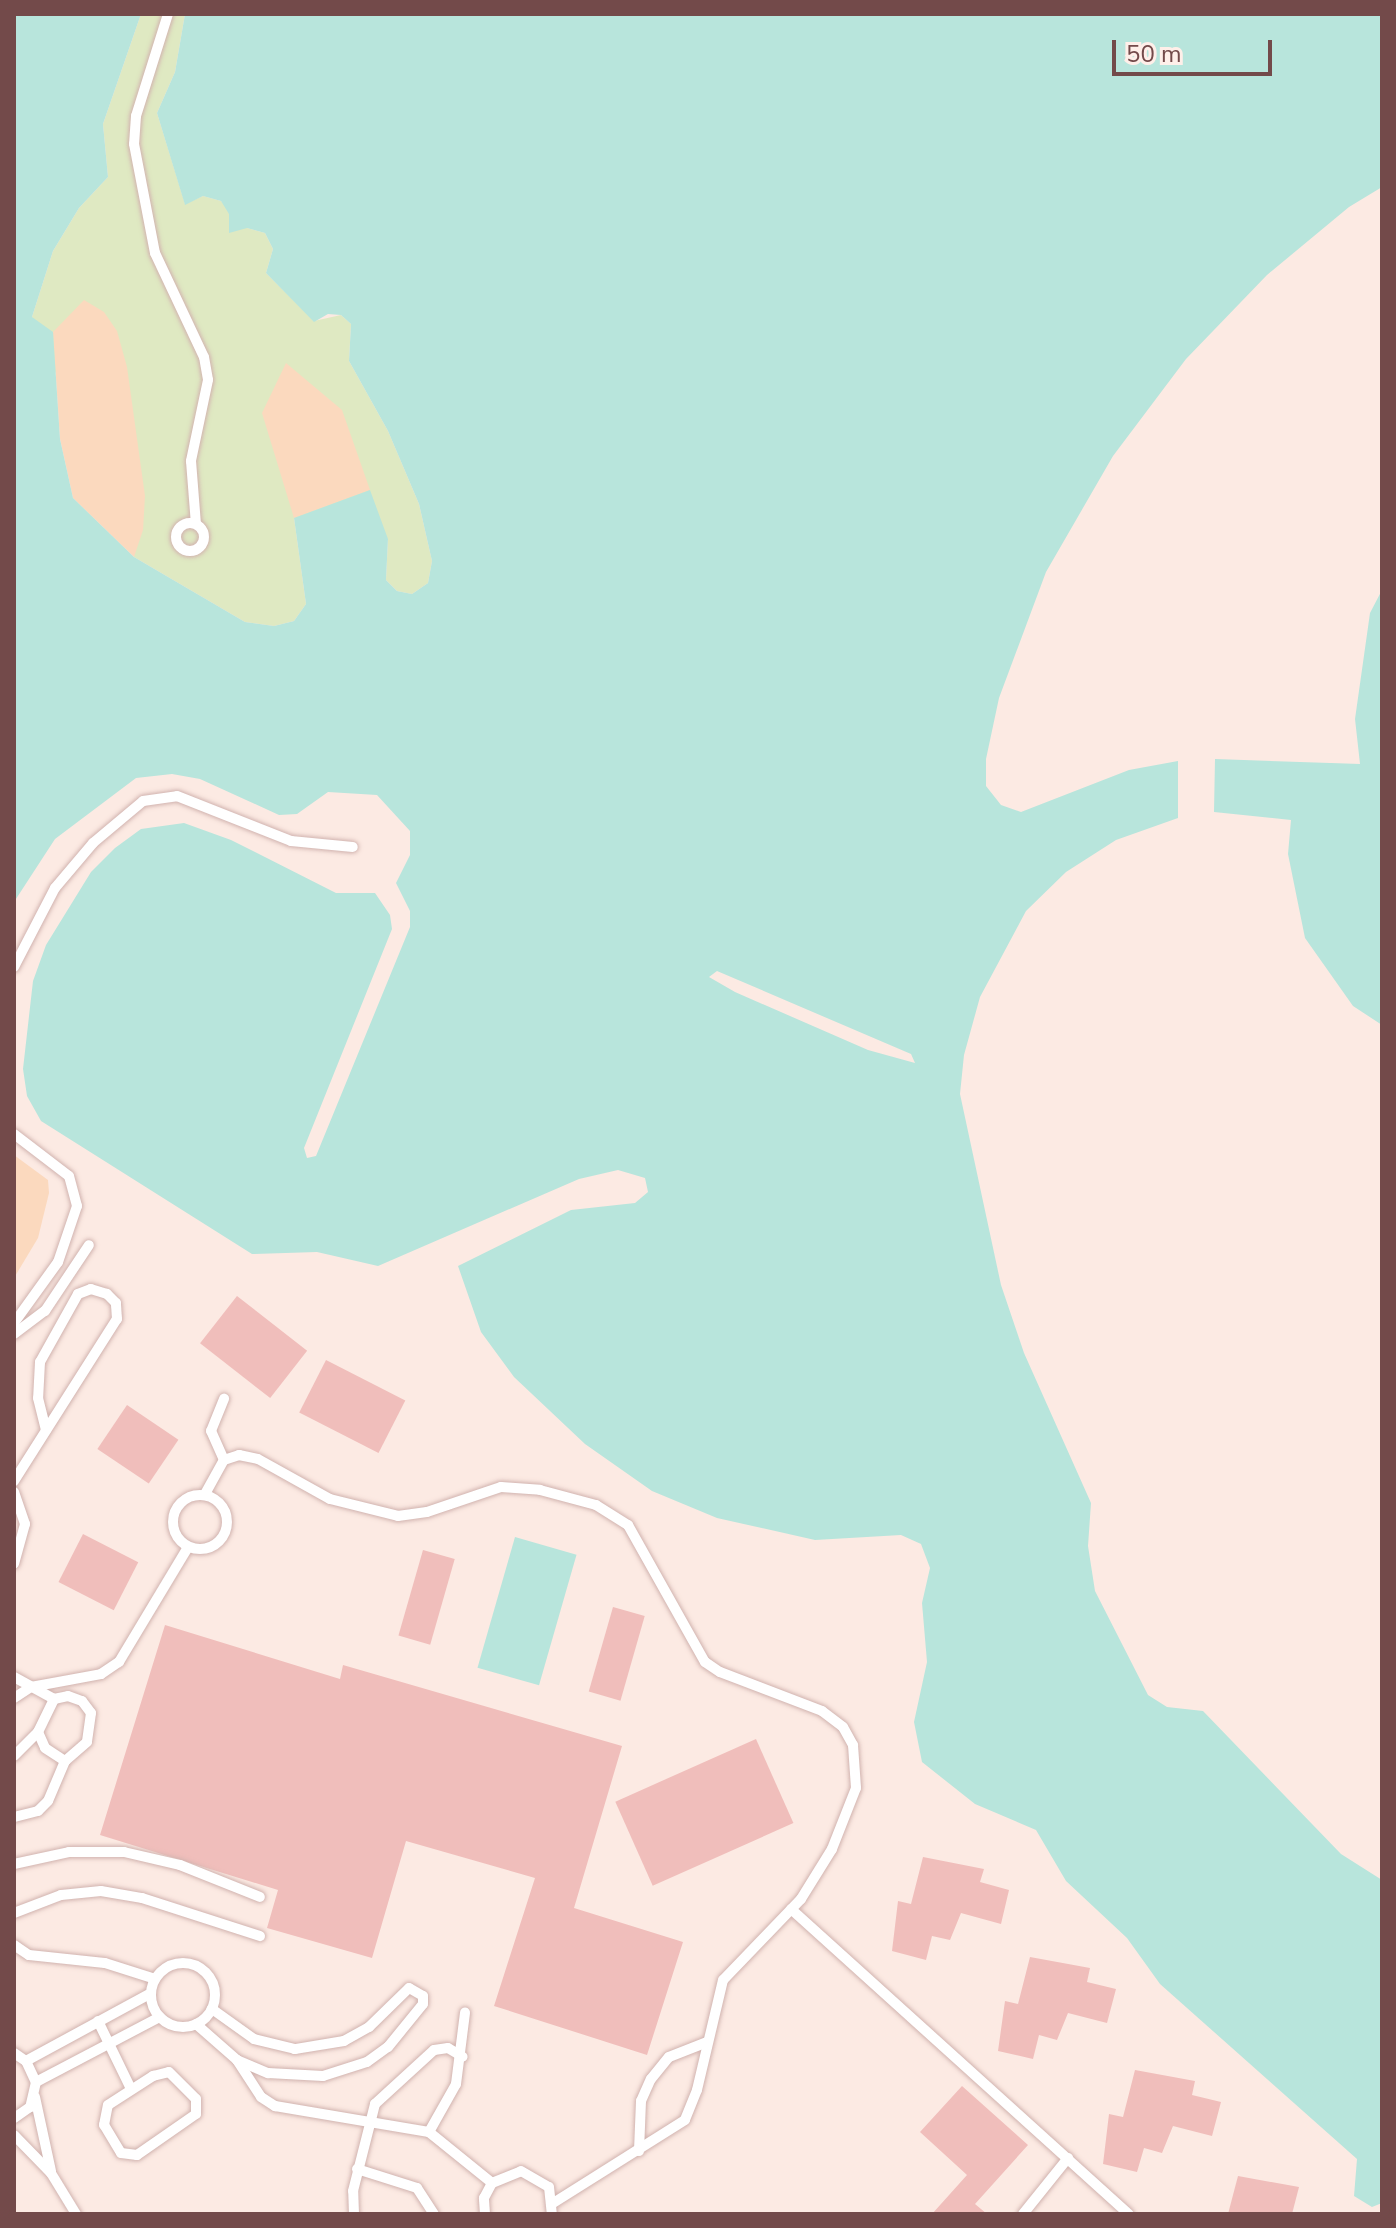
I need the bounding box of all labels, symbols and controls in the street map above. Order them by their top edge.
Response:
scale bar [1116,24,1276,74]
text: 50 m [1126,38,1182,70]

